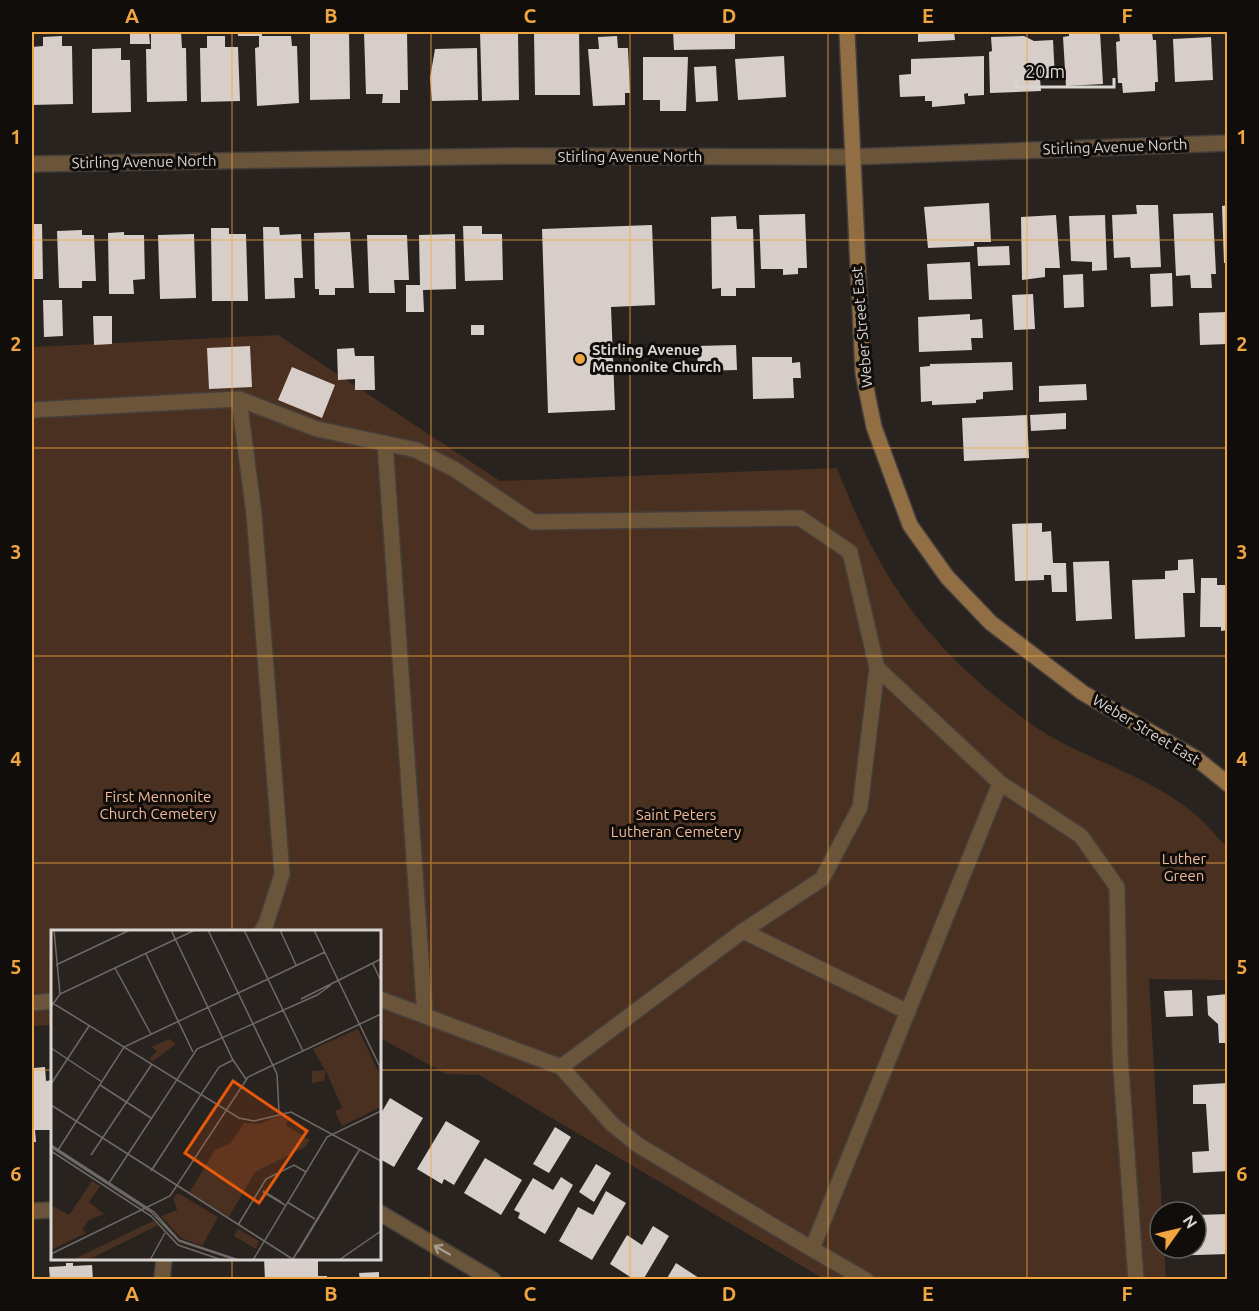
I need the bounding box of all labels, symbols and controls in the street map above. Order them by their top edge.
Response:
text: A [125,4,139,27]
text: B [324,4,338,27]
text: C [524,4,537,27]
text: D [722,4,736,27]
text: E [922,4,934,27]
text: F [1121,4,1133,27]
scale bar [1016,51,1114,89]
text: 20 m [1025,61,1065,81]
text: 1 [10,125,22,148]
text: 1 [1236,125,1248,148]
street label: Stirling Avenue North [1042,135,1188,158]
street label: Stirling Avenue North [558,148,702,165]
street label: Stirling Avenue North [71,152,217,171]
street label: Weber Street East [848,265,875,389]
text: 2 [10,332,22,355]
text: 2 [1236,332,1248,355]
place label: Stirling Avenue Mennonite Church [592,341,721,375]
marker: Stirling Avenue Mennonite Church [573,352,587,366]
text: 3 [10,540,22,563]
text: 3 [1236,540,1248,563]
street label: Weber Street East [1090,691,1203,768]
text: 4 [10,747,22,770]
text: 4 [1236,747,1248,770]
park label: First Mennonite Church Cemetery [99,788,217,822]
park label: Saint Peters Lutheran Cemetery [611,806,741,840]
park label: Luther Green [1162,850,1207,884]
inset map [51,930,381,1260]
text: 5 [10,955,22,978]
text: 5 [1236,955,1248,978]
text: 6 [10,1162,22,1185]
text: 6 [1236,1162,1248,1185]
north arrow [1148,1200,1208,1260]
text: N [1180,1212,1201,1232]
one-way arrow [434,1244,451,1256]
text: A [125,1282,139,1305]
text: B [324,1282,338,1305]
text: C [524,1282,537,1305]
text: D [722,1282,736,1305]
text: E [922,1282,934,1305]
text: F [1121,1282,1133,1305]

